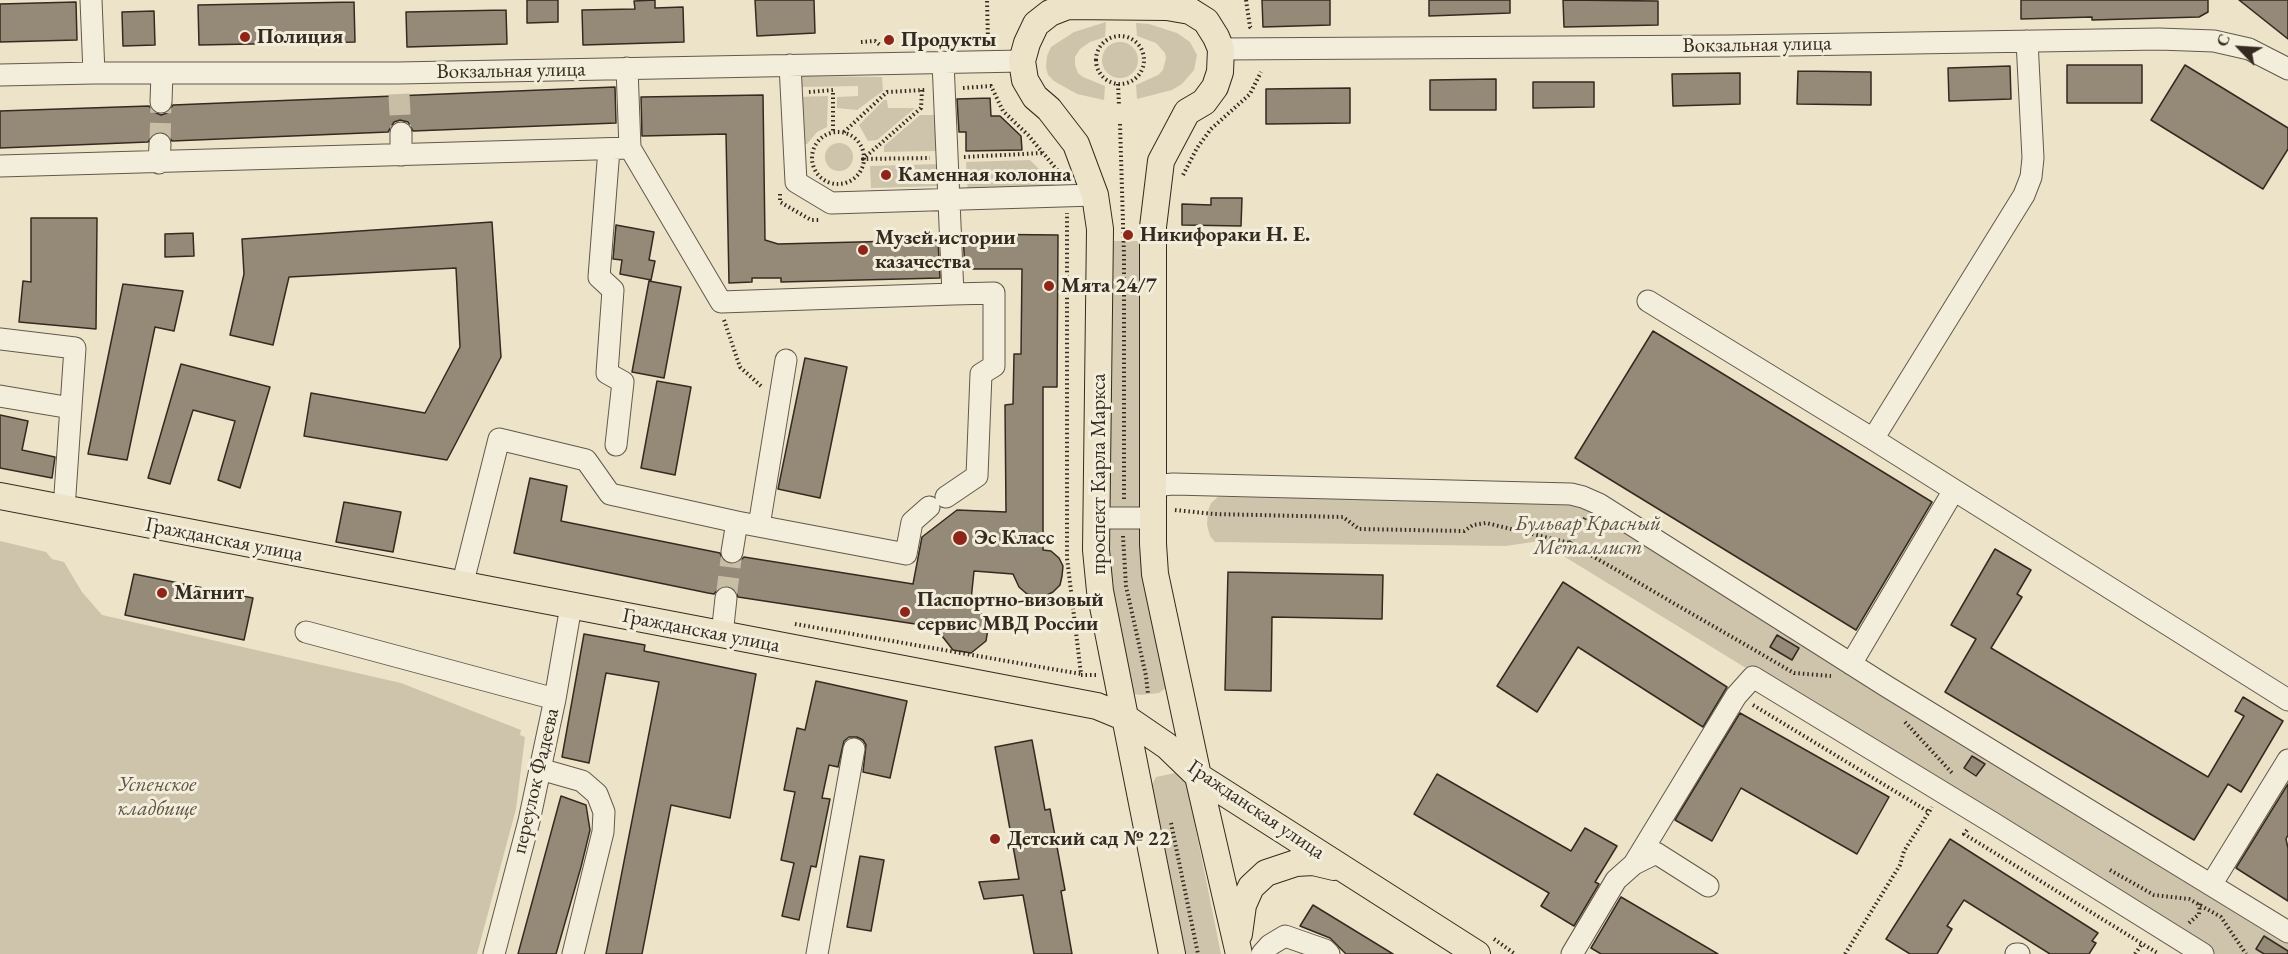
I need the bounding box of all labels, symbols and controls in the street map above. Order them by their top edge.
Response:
north arrow [2210,18,2270,78]
place label: Полиция [257,24,343,50]
place label: Продукты [901,27,996,53]
marker: Полиция [238,30,252,44]
street label: Вокзальная улица [1682,31,1832,59]
text: С [2211,31,2235,50]
marker: Продукты [882,33,896,47]
street label: Вокзальная улица [436,57,586,85]
place label: Каменная колонна [898,162,1071,188]
marker: Каменная колонна [879,168,893,182]
place label: Никифораки Н. Е. [1140,222,1310,248]
place label: Музей истории казачества [875,225,1016,275]
marker: Никифораки Н. Е. [1121,228,1135,242]
marker: Музей истории казачества [856,243,870,257]
place label: Мята 24/7 [1061,273,1157,299]
marker: Мята 24/7 [1042,279,1056,293]
street label: проспект Карла Маркса [1086,373,1112,575]
park label: Бульвар Красный Металлист [1515,511,1661,561]
street label: Гражданская улица [143,512,305,568]
place label: Эс Класс [974,525,1054,551]
marker: Эс Класс [951,529,969,547]
place label: Магнит [174,580,244,606]
marker: Магнит [155,586,169,600]
place label: Паспортно-визовый сервис МВД России [917,587,1104,637]
street label: Гражданская улица [620,603,782,659]
marker: Паспортно-визовый сервис МВД России [898,605,912,619]
street label: переулок Фадеева [507,706,565,856]
street label: Гражданская улица [1183,755,1329,865]
park label: Успенское кладбище [117,772,197,822]
place label: Детский сад № 22 [1007,826,1170,852]
marker: Детский сад № 22 [988,832,1002,846]

